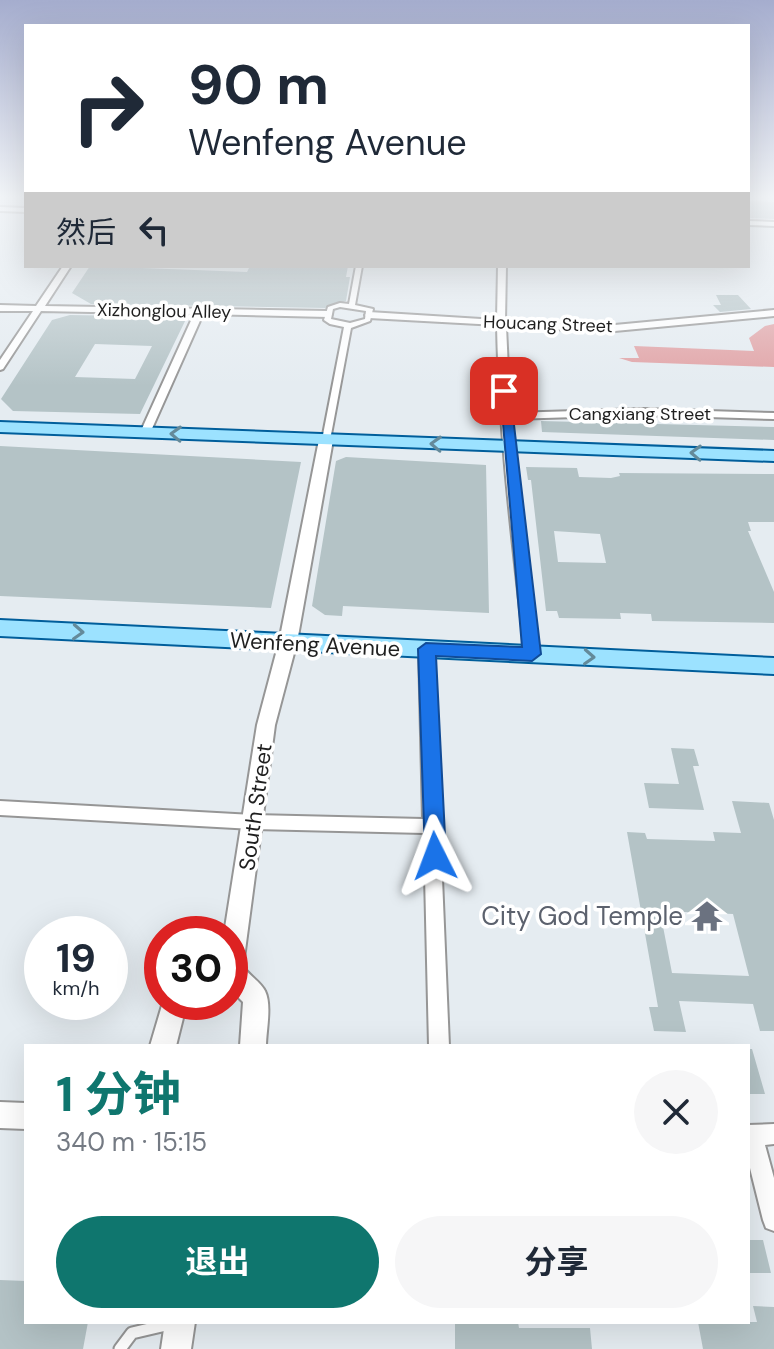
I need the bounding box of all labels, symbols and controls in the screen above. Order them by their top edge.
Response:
text: 90 m [188,48,329,121]
icon: right [56,56,160,160]
text: Wenfeng Avenue [188,119,467,166]
icon: left [132,208,176,252]
text: 然后 [56,213,116,252]
street label: Xizhonglou Alley [97,298,231,324]
street label: Houcang Street [483,310,613,338]
pin [470,357,538,425]
icon: arrive [482,369,526,413]
street label: Cangxiang Street [569,402,711,426]
one-way arrow [169,426,182,443]
one-way arrow [429,436,442,453]
one-way arrow [689,445,702,462]
one-way arrow [72,624,85,641]
street label: Wenfeng Avenue [229,626,401,663]
one-way arrow [583,648,596,665]
street label: South Street [232,742,279,872]
position arrow [393,814,477,898]
place label: City God Temple [481,899,683,933]
temple icon: City God Temple [690,899,724,933]
speed limit sign: 30 [144,916,248,1020]
text: 19 [56,932,96,984]
text: km/h [52,975,100,1001]
text: 1 分钟 [56,1063,181,1126]
button: close [634,1070,718,1154]
text: 340 m · 15:15 [56,1125,207,1159]
button: 退出 [56,1216,379,1308]
button: 分享 [395,1216,718,1308]

